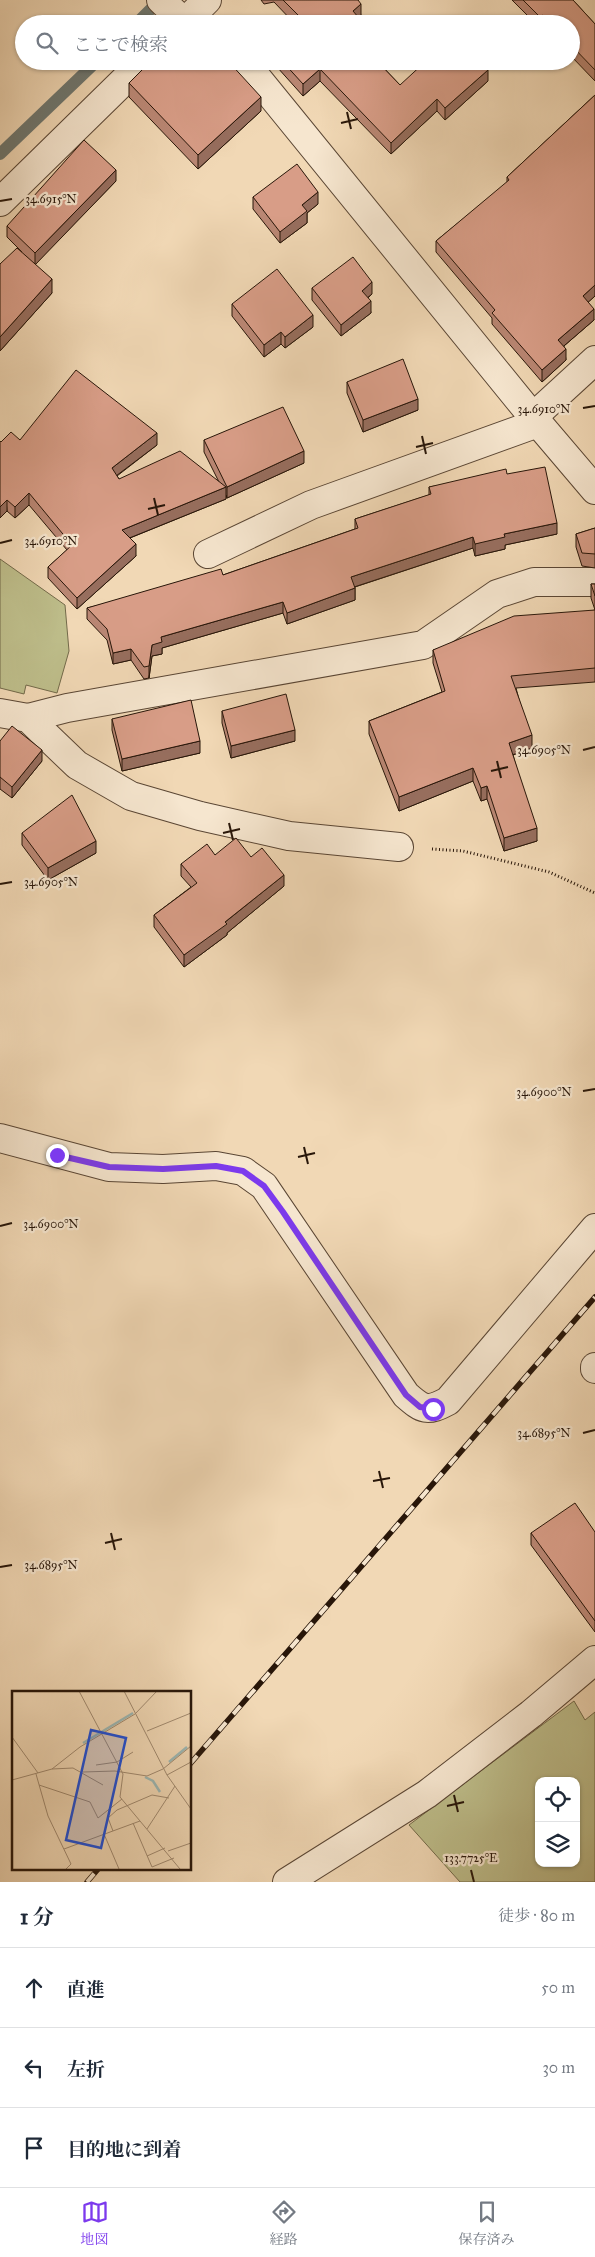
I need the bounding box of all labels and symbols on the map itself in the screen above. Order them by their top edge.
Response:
text: 34.6915°N [25,192,77,206]
text: 34.6910°N [518,402,570,416]
text: 34.6910°N [25,534,77,548]
text: 34.6905°N [517,743,571,757]
text: 34.6905°N [24,875,78,889]
text: 34.6900°N [516,1085,572,1099]
route end [46,1144,69,1167]
text: 34.6900°N [23,1217,79,1231]
route start [422,1398,445,1421]
text: 34.6895°N [517,1426,571,1440]
text: 34.6895°N [24,1558,78,1572]
inset map [12,1691,191,1870]
text: 133.7725°E [444,1851,498,1865]

